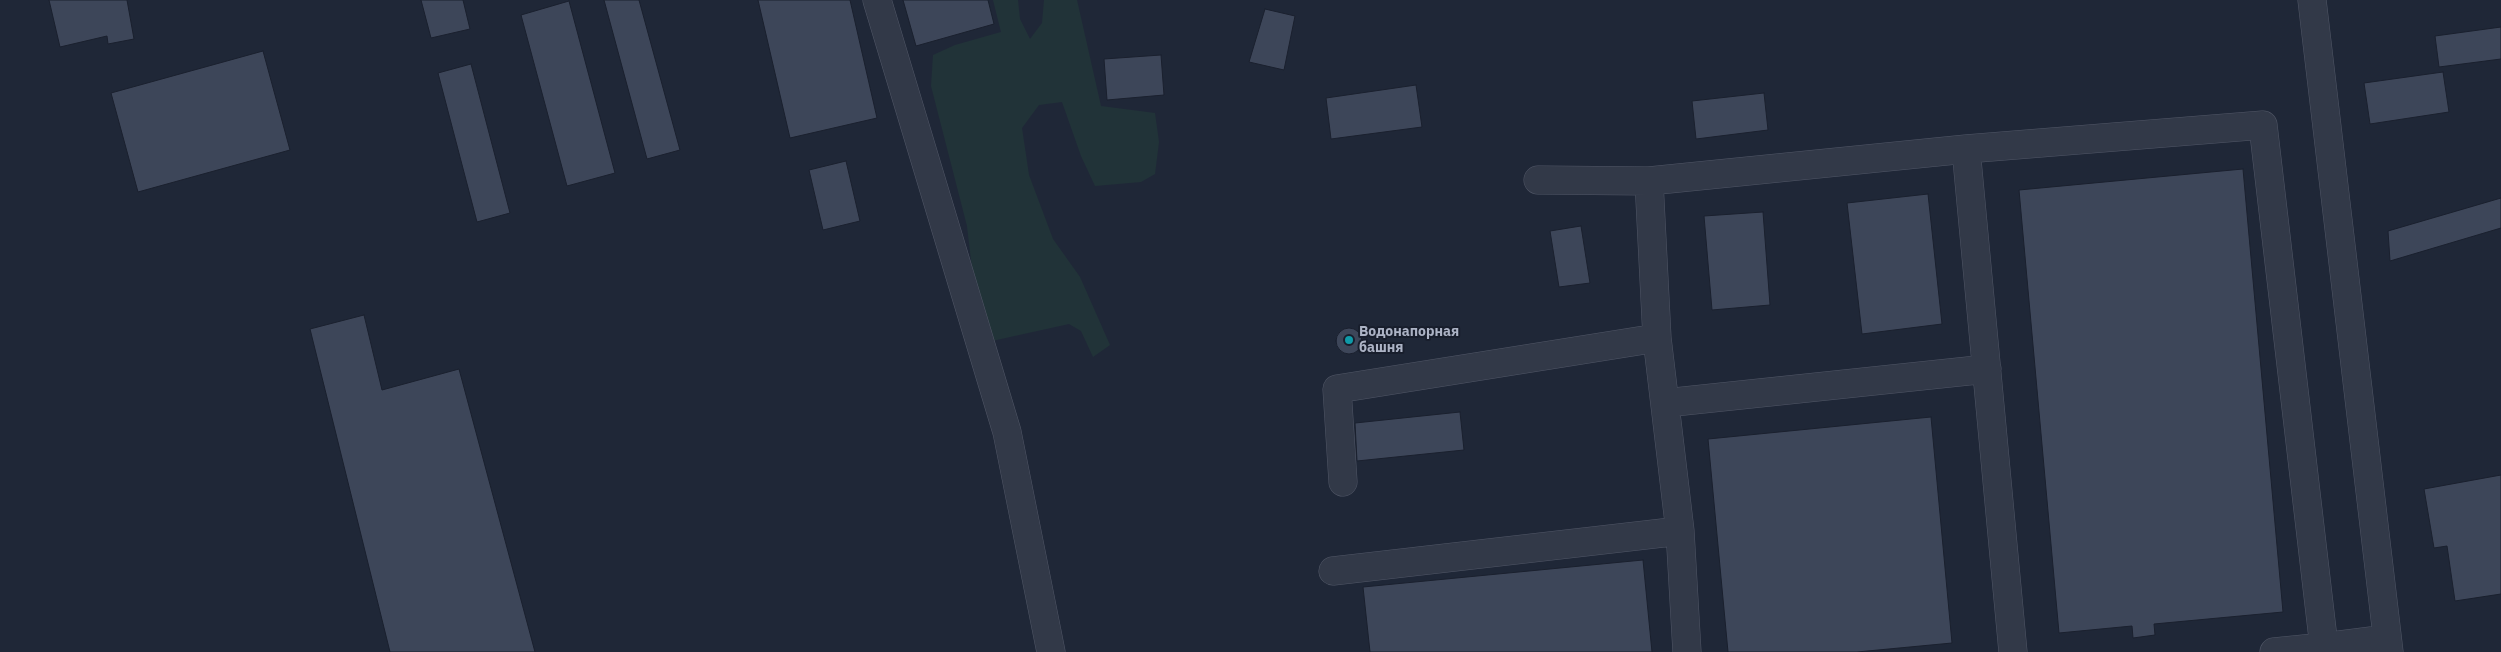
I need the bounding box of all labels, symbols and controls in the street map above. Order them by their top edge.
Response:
place label: Водонапорная башня [1359,324,1459,357]
marker: Водонапорная башня [1343,334,1355,346]

